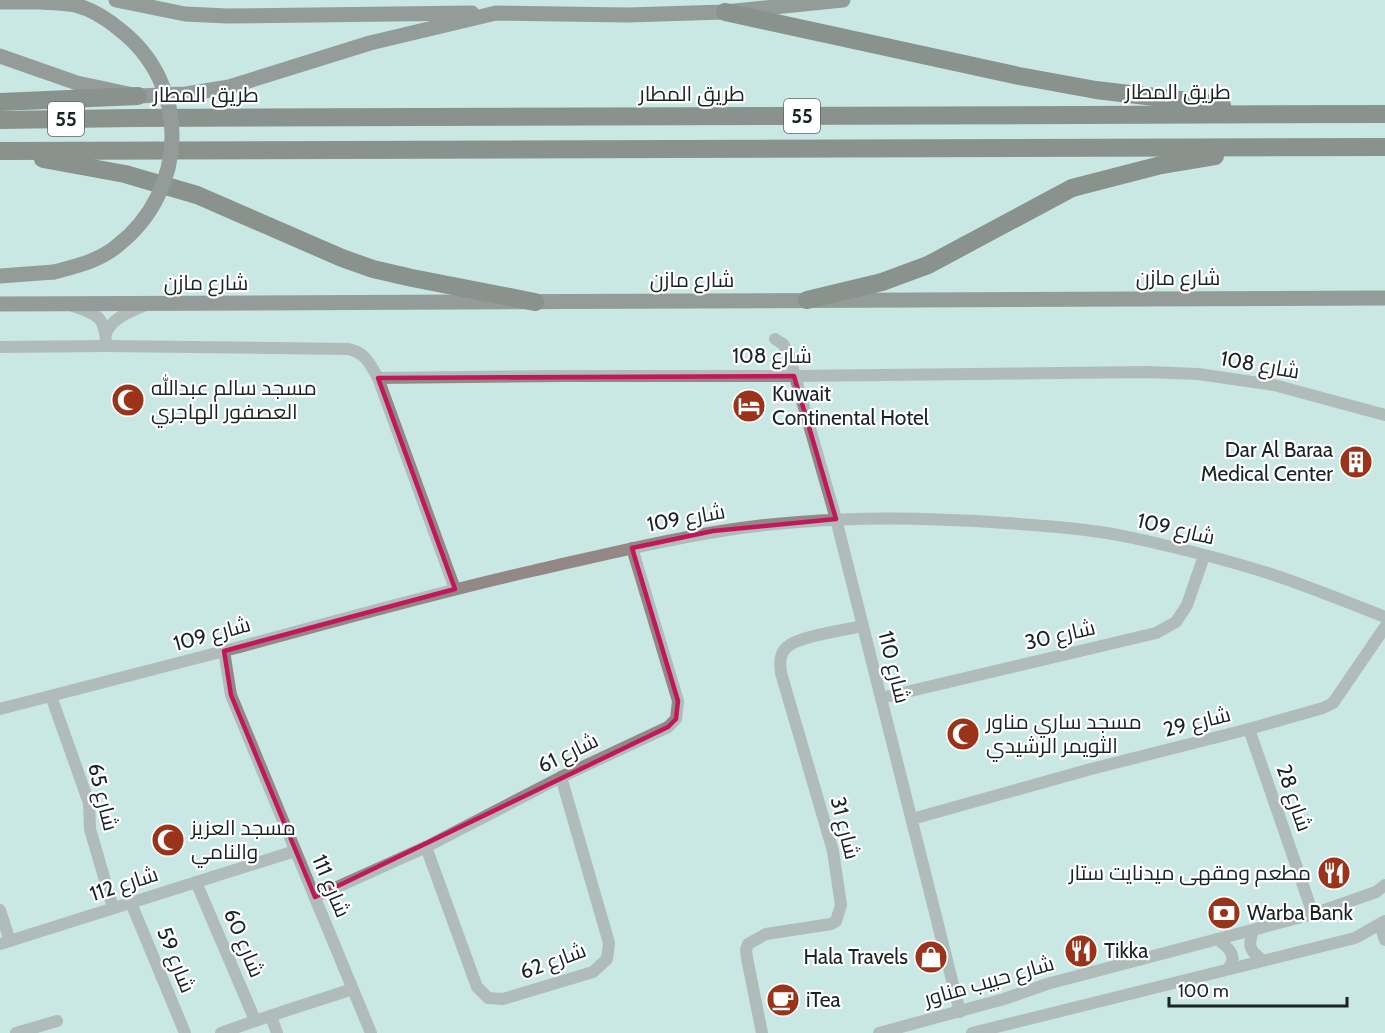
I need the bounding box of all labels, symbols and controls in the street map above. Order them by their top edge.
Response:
street label: طريق المطار [1124,79,1231,105]
street label: طريق المطار [638,81,745,107]
street label: طريق المطار [152,82,259,108]
road number: 55 [784,99,820,133]
road number: 55 [48,102,84,136]
street label: شارع مازن [1136,265,1220,292]
street label: شارع مازن [650,267,734,294]
street label: شارع مازن [164,270,248,297]
street label: شارع 108 [732,343,812,370]
street label: شارع 108 [1218,345,1301,386]
place label: مسجد سالم عبدالله العصفور الهاجري [151,374,317,428]
place label: Kuwait Continental Hotel [772,381,929,430]
mosque icon: مسجد سالم عبدالله العصفور الهاجري [110,382,146,418]
hotel icon: Kuwait Continental Hotel [731,388,767,424]
place label: Dar Al Baraa Medical Center [1201,437,1333,486]
building icon: Dar Al Baraa Medical Center [1338,444,1374,480]
street label: شارع 109 [645,498,727,539]
street label: شارع 109 [1134,507,1217,552]
street label: شارع 109 [171,611,254,658]
street label: شارع 30 [1022,614,1098,657]
street label: شارع 110 [871,628,916,706]
street label: شارع 29 [1161,701,1234,744]
place label: مسجد ساري مناور الثويمر الرشيدي [985,709,1142,762]
mosque icon: مسجد ساري مناور الثويمر الرشيدي [945,716,981,752]
street label: شارع 61 [534,727,603,780]
street label: شارع 65 [81,761,124,834]
street label: شارع 28 [1270,761,1318,835]
street label: شارع 31 [824,794,865,862]
place label: مسجد العزيز والنامي [190,815,296,868]
mosque icon: مسجد العزيز والنامي [150,822,186,858]
street label: شارع 111 [305,851,356,922]
restaurant icon: مطعم ومقهى ميدنايت ستار [1316,855,1352,891]
place label: مطعم ومقهى ميدنايت ستار [1068,860,1311,887]
street label: شارع 112 [87,861,162,908]
bank icon: Warba Bank [1206,895,1242,931]
place label: Warba Bank [1247,900,1354,925]
street label: شارع 60 [217,905,270,982]
street label: شارع 59 [150,923,201,997]
restaurant icon: Tikka [1063,933,1099,969]
street label: شارع 62 [516,937,590,986]
place label: Tikka [1104,938,1148,963]
shop icon: Hala Travels [913,939,949,975]
place label: Hala Travels [803,944,908,969]
street label: شارع حبيب مناور [920,950,1057,1013]
scale bar [1169,970,1348,1008]
text: 100 m [1178,980,1229,1002]
cafe icon: iTea [765,982,801,1018]
place label: iTea [806,987,841,1012]

